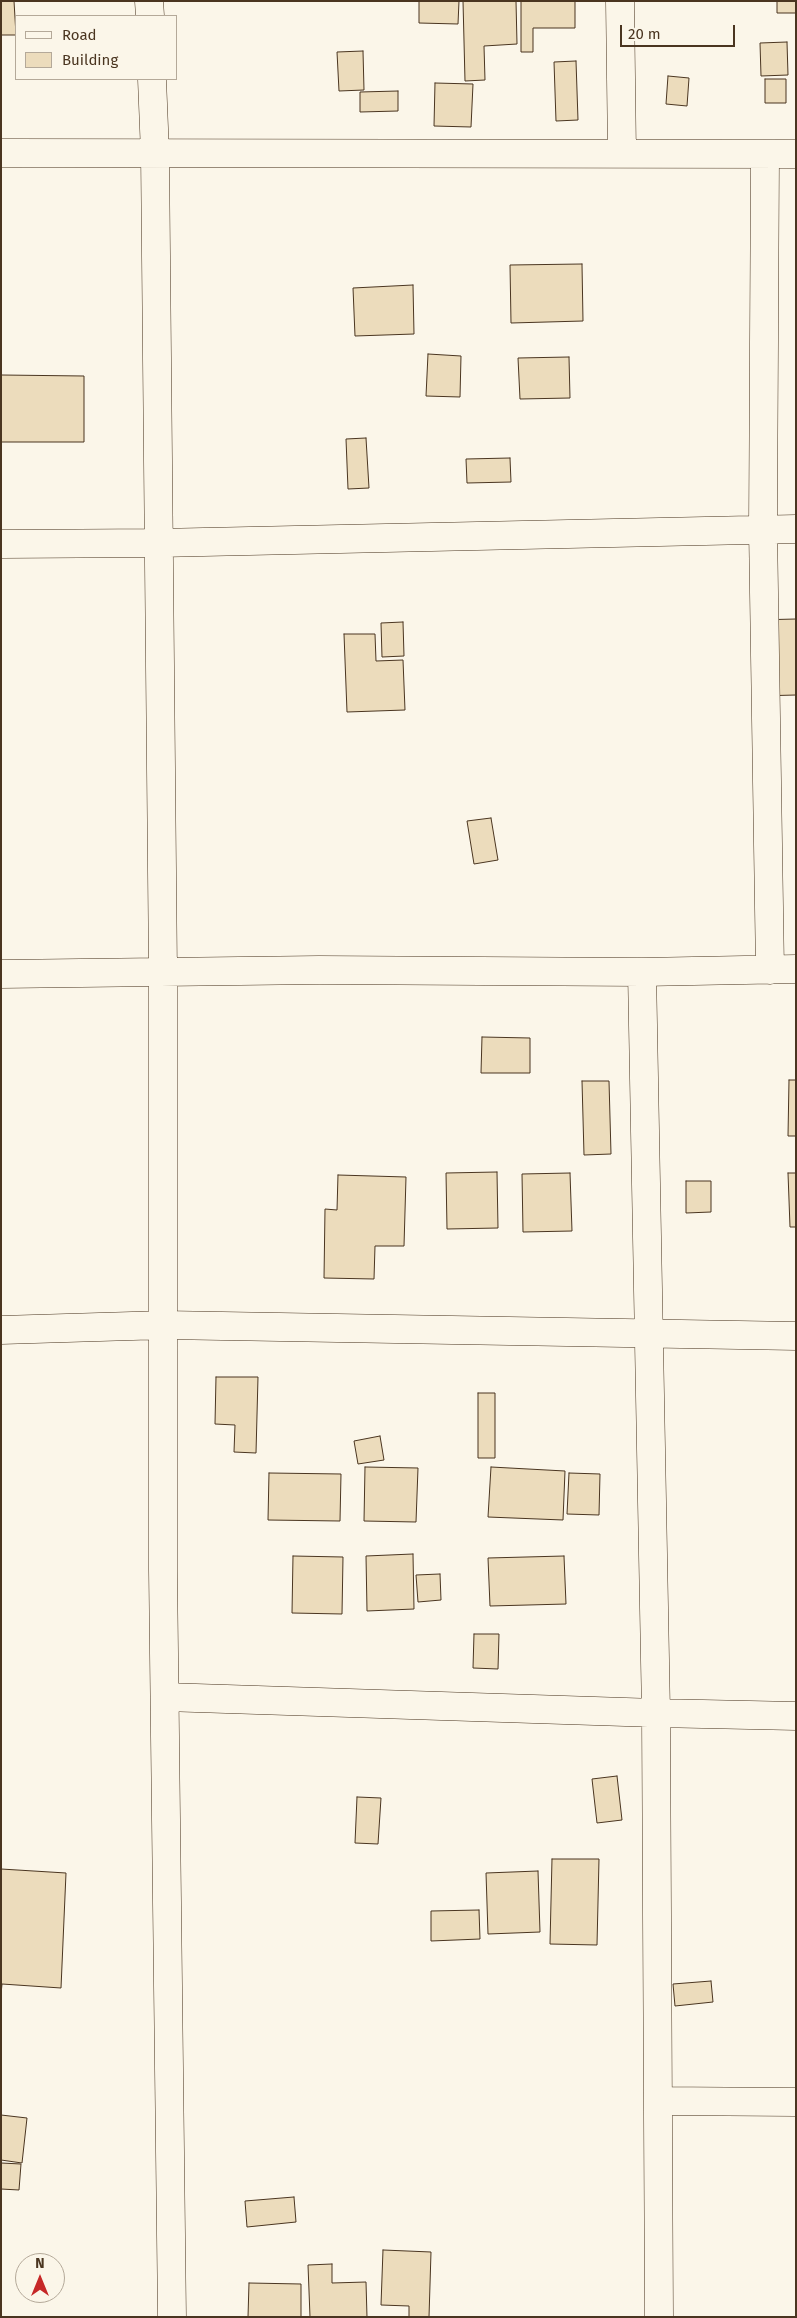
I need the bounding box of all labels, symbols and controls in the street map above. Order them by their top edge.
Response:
legend [15,15,178,80]
scale bar [622,15,737,47]
text: 20 m [628,25,661,43]
text: Road [62,26,97,44]
text: Building [62,51,118,69]
north arrow [15,2253,65,2303]
text: N [35,2255,45,2272]

